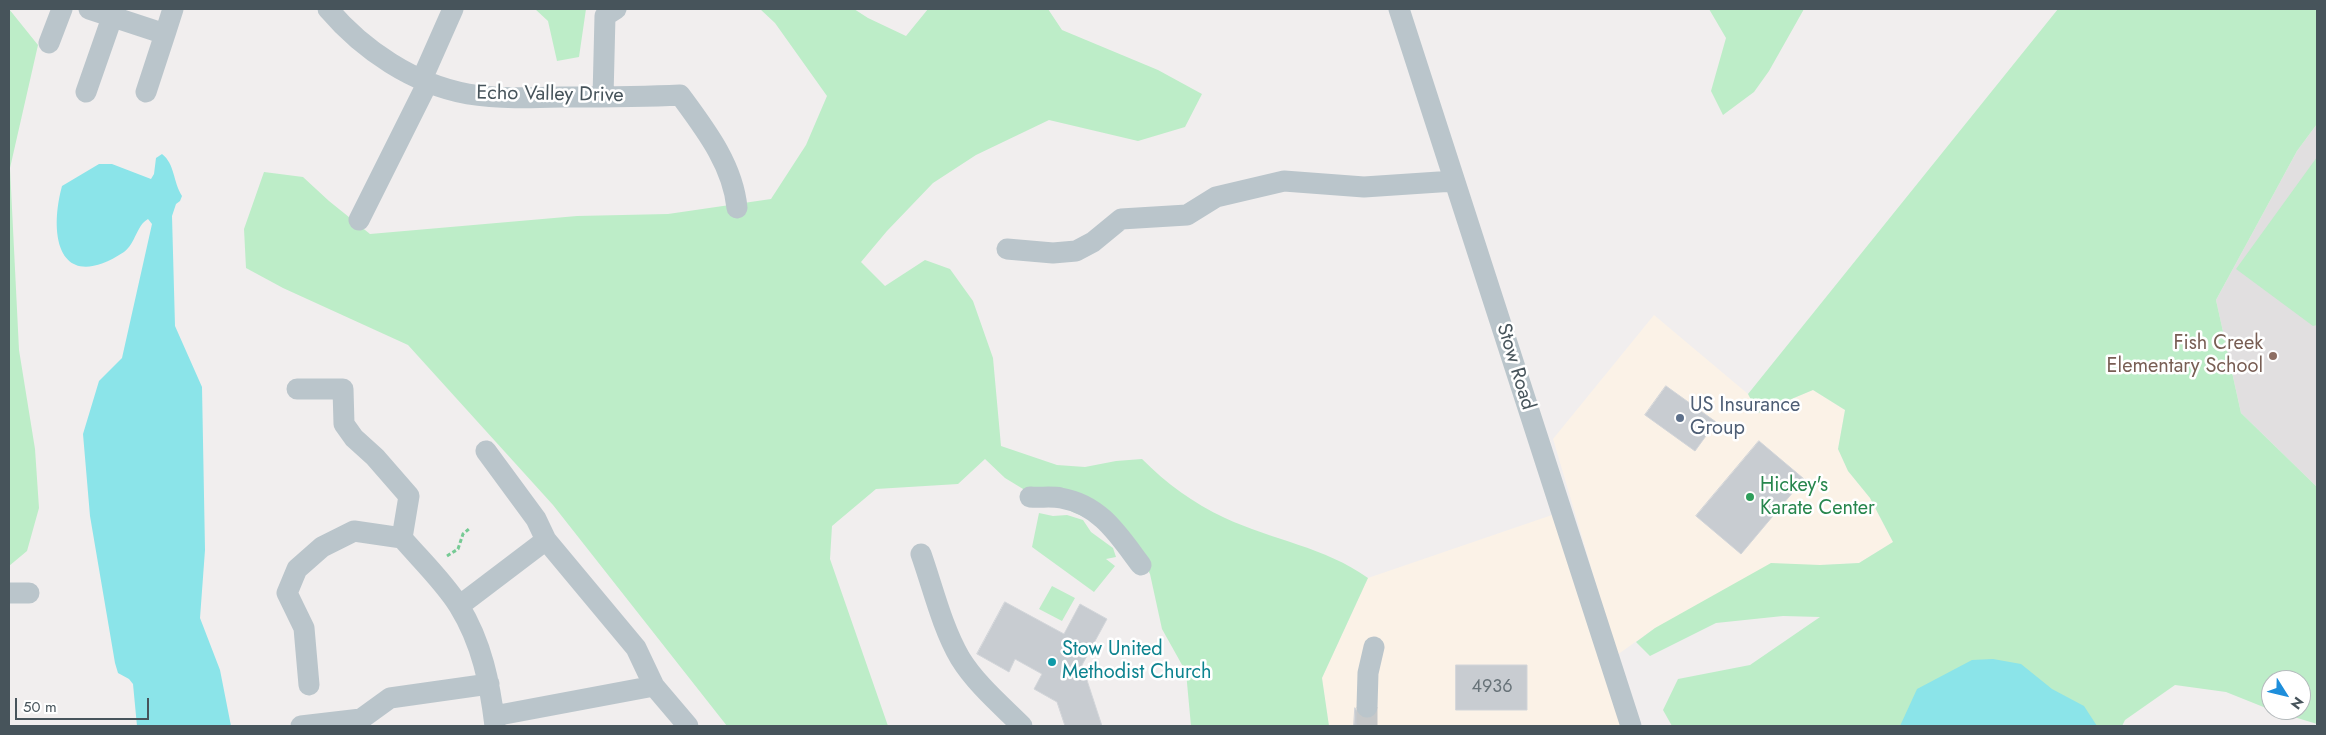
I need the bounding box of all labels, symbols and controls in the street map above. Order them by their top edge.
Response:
street label: Echo Valley Drive [476,82,624,108]
street label: Stow Road [1490,321,1540,413]
place label: Fish Creek Elementary School [2107,332,2263,379]
marker: Fish Creek Elementary School [2267,350,2279,362]
place label: US Insurance Group [1690,394,1800,441]
marker: US Insurance Group [1674,412,1686,424]
place label: Hickey's Karate Center [1760,474,1875,521]
marker: Hickey's Karate Center [1744,491,1756,503]
place label: Stow United Methodist Church [1062,638,1211,685]
marker: Stow United Methodist Church [1046,656,1058,668]
north arrow [2261,670,2311,720]
house number: 4936 [1471,677,1513,699]
scale bar [18,688,151,720]
text: N [2286,693,2309,714]
text: 50 m [23,696,57,718]

